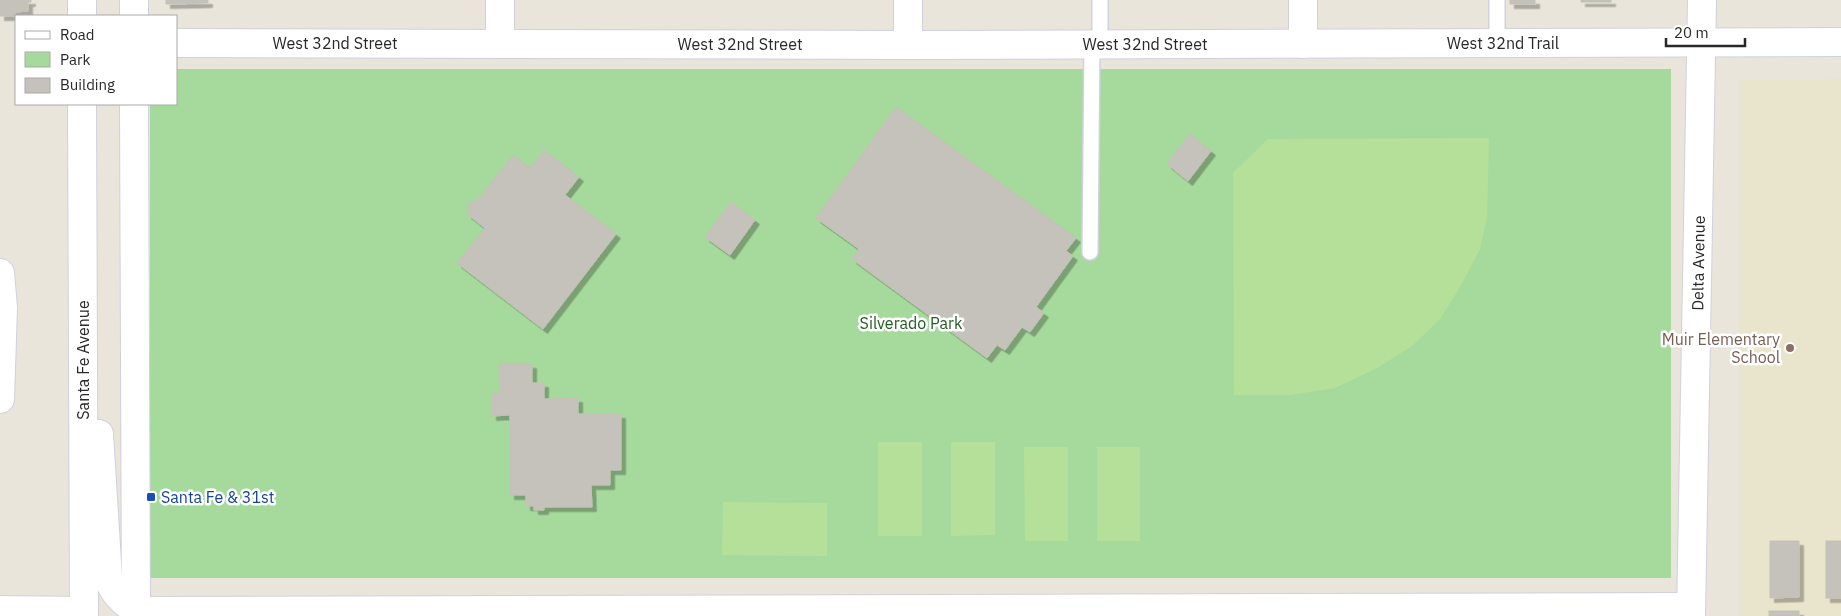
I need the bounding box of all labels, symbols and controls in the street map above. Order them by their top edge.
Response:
legend [15,15,178,105]
scale bar [1666,15,1745,47]
text: 20 m [1674,23,1709,42]
text: Road [60,25,95,44]
street label: West 32nd Street [272,33,398,53]
street label: West 32nd Trail [1447,33,1559,53]
street label: West 32nd Street [677,34,803,54]
street label: West 32nd Street [1082,34,1208,54]
text: Park [60,50,90,69]
text: Building [60,75,115,94]
street label: Delta Avenue [1687,215,1709,311]
street label: Santa Fe Avenue [73,300,93,420]
park label: Silverado Park [860,313,963,333]
place label: Muir Elementary School [1662,329,1780,367]
marker: Muir Elementary School [1784,342,1796,354]
place label: Santa Fe & 31st [161,487,274,507]
marker: Santa Fe & 31st [145,491,157,503]

